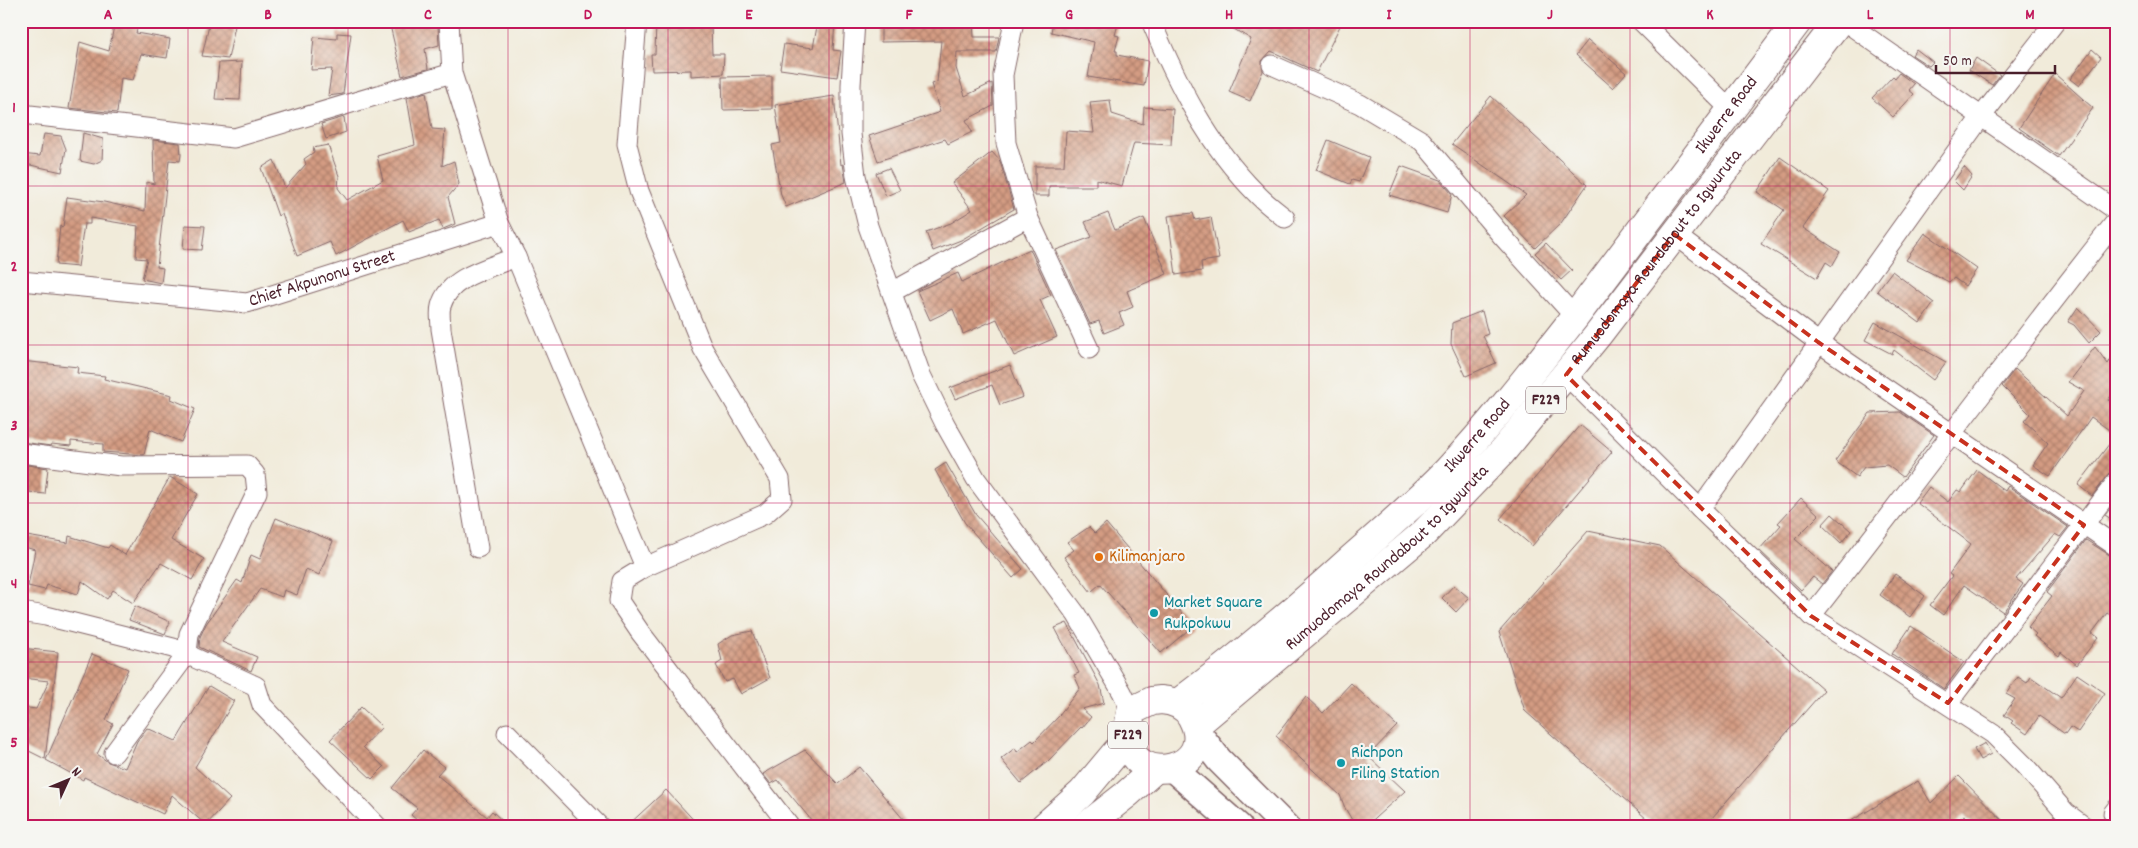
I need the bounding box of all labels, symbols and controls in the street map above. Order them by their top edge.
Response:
text: A [104,4,113,27]
text: B [264,4,272,27]
text: C [424,4,432,27]
text: D [584,4,593,27]
text: E [745,4,753,27]
text: F [905,4,913,27]
text: G [1065,4,1073,27]
text: H [1225,4,1233,27]
text: I [1387,4,1393,27]
text: J [1547,4,1553,27]
text: K [1706,4,1714,27]
text: L [1867,4,1874,27]
text: M [2025,4,2035,27]
scale bar [1936,42,2054,74]
text: 50 m [1943,51,1972,73]
street label: Ikwerre Road [1689,71,1764,160]
text: 1 [12,97,16,120]
street label: Rumuodomaya Roundabout to Igwuruta [1565,144,1749,371]
street label: Chief Akpunonu Street [246,244,399,314]
text: 2 [11,256,18,279]
road number: F229 [1526,386,1566,414]
street label: Ikwerre Road [1438,393,1517,479]
text: 3 [10,415,18,438]
street label: Rumuodomaya Roundabout to Igwuruta [1280,459,1495,657]
place label: Kilimanjaro [1109,545,1185,570]
marker: Kilimanjaro [1093,551,1105,563]
text: 4 [11,573,17,596]
place label: Market Square Rukpokwu [1164,591,1263,637]
marker: Market Square Rukpokwu [1148,607,1160,619]
road number: F229 [1108,722,1148,748]
text: 5 [10,732,18,755]
place label: Richpon Filing Station [1351,741,1440,787]
north arrow [42,756,92,806]
marker: Richpon Filing Station [1335,757,1347,769]
text: N [66,763,86,782]

